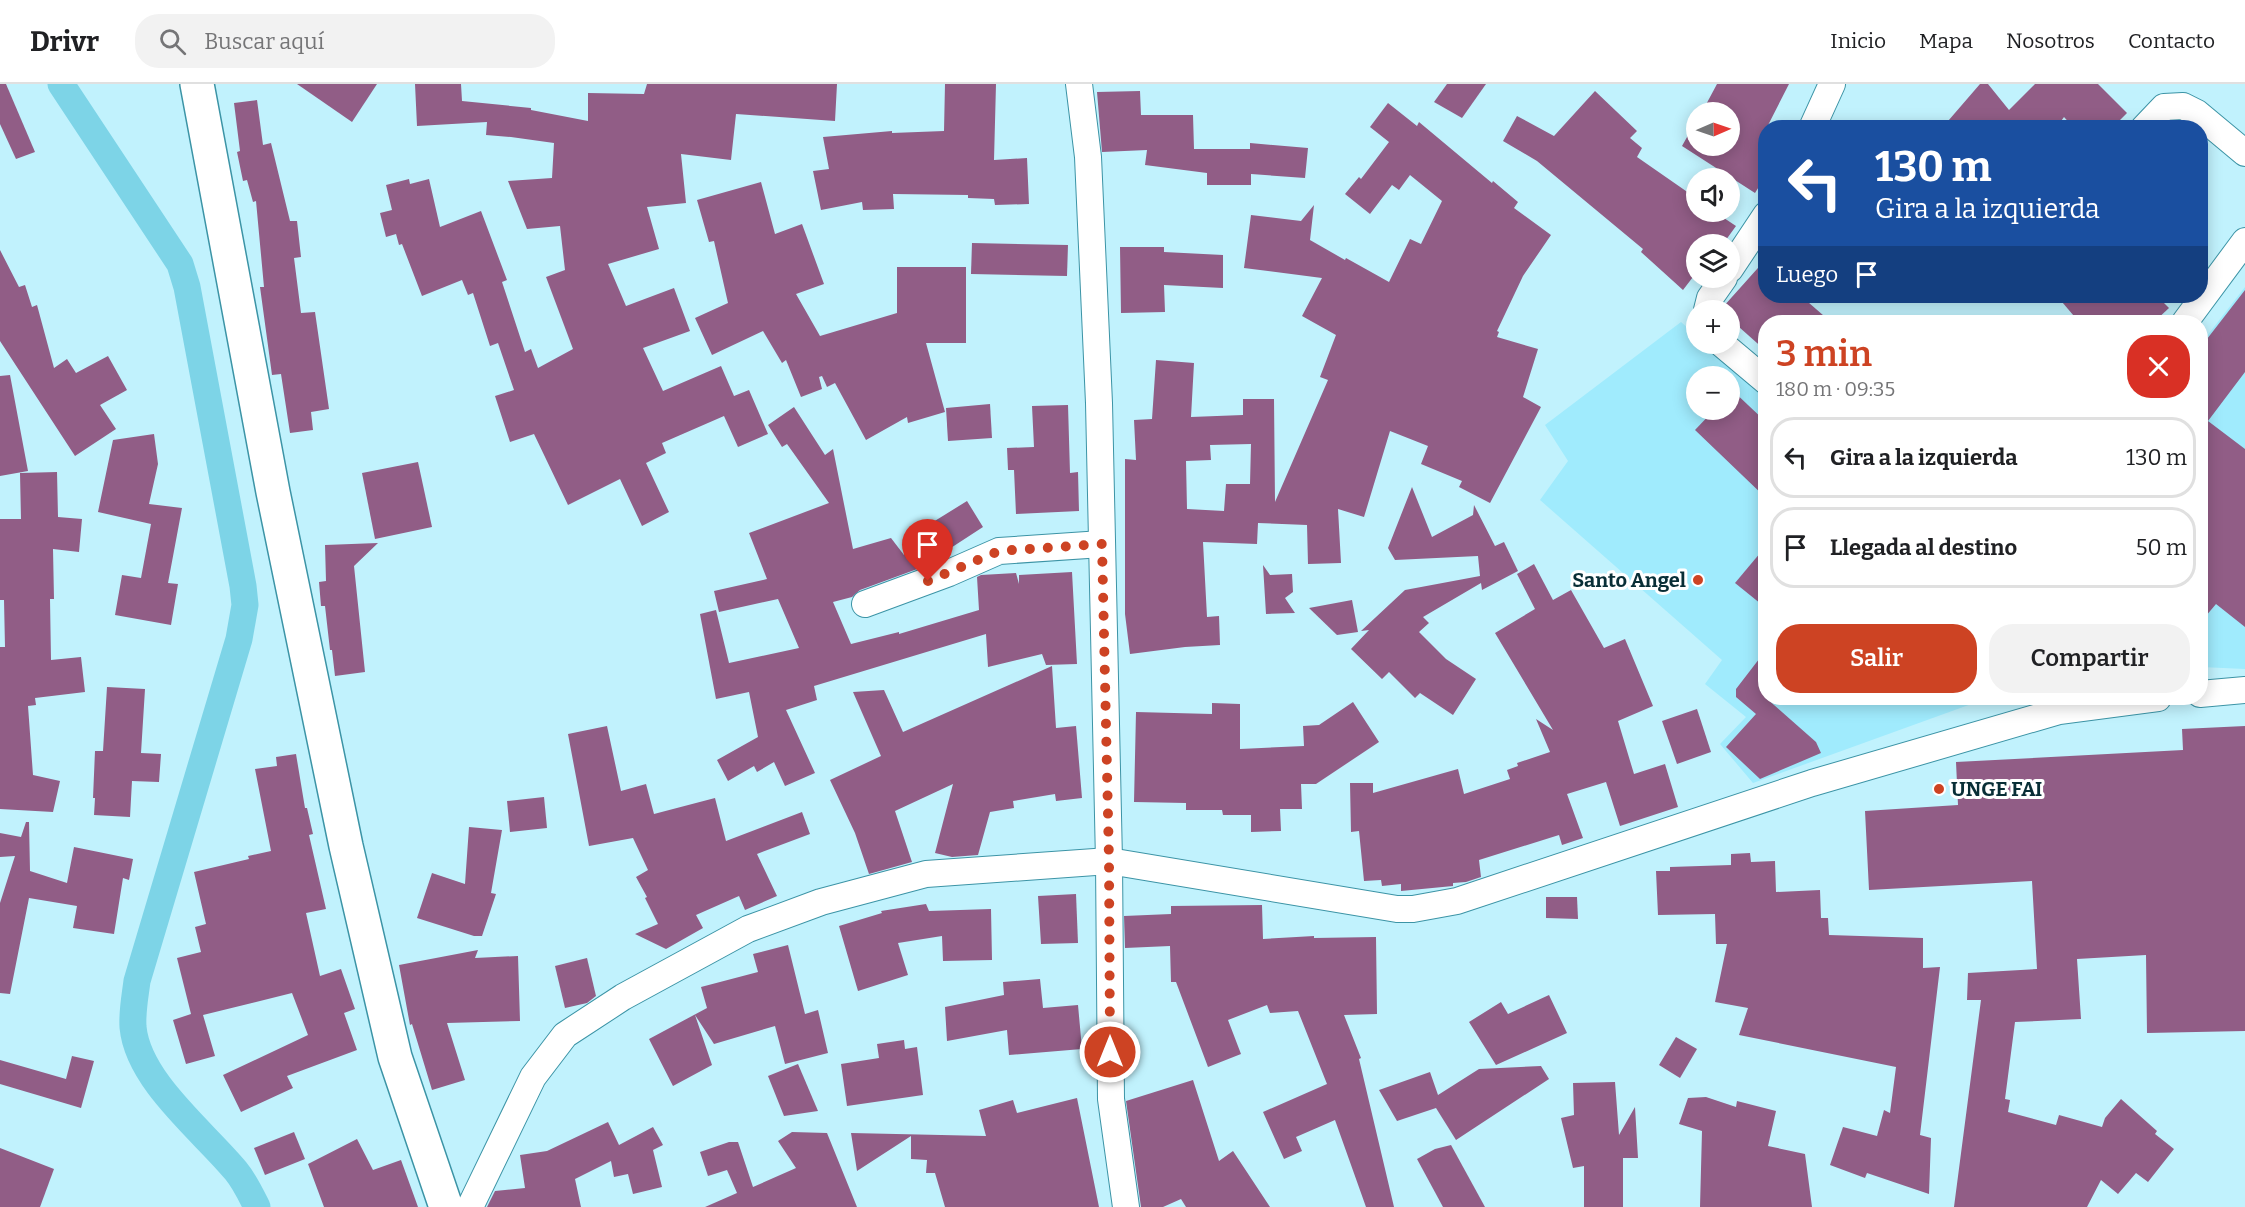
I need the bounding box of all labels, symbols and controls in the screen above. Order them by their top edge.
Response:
search box [135,14,555,68]
text: Drivr [30,25,99,58]
icon: search [156,25,189,58]
text: Buscar aquí [204,28,324,55]
text: Inicio [1830,28,1886,54]
text: Mapa [1919,28,1973,54]
text: Nosotros [2006,28,2095,54]
text: Contacto [2128,28,2215,54]
north arrow [1686,102,1740,156]
map controls [1686,102,1740,420]
text: 130 m [1875,142,1992,192]
icon: left [1776,144,1854,222]
button: sound [1686,168,1740,222]
text: Gira a la izquierda [1875,193,2100,225]
button: layers [1686,234,1740,288]
icon: arrive [1850,258,1883,291]
text: Luego [1776,261,1838,288]
button: + [1686,300,1740,354]
text: 3 min [1776,332,1872,376]
button: close [2127,335,2190,398]
button: − [1686,366,1740,420]
text: 180 m · 09:35 [1776,377,1895,401]
icon: left [1779,441,1812,474]
text: Gira a la izquierda [1830,444,2018,471]
text: 130 m [2126,444,2187,471]
pin [902,519,953,581]
icon: arrive [911,528,944,561]
icon: arrive [1779,531,1812,564]
text: Llegada al destino [1830,534,2017,561]
text: 50 m [2136,534,2187,561]
place label: Santo Angel [1572,568,1686,592]
marker: Santo Angel [1691,573,1705,587]
button: Salir [1776,624,1977,693]
button: Compartir [1989,624,2190,693]
place label: UNGE FAI [1951,777,2042,801]
marker: UNGE FAI [1932,782,1946,796]
position arrow [1078,1020,1142,1084]

